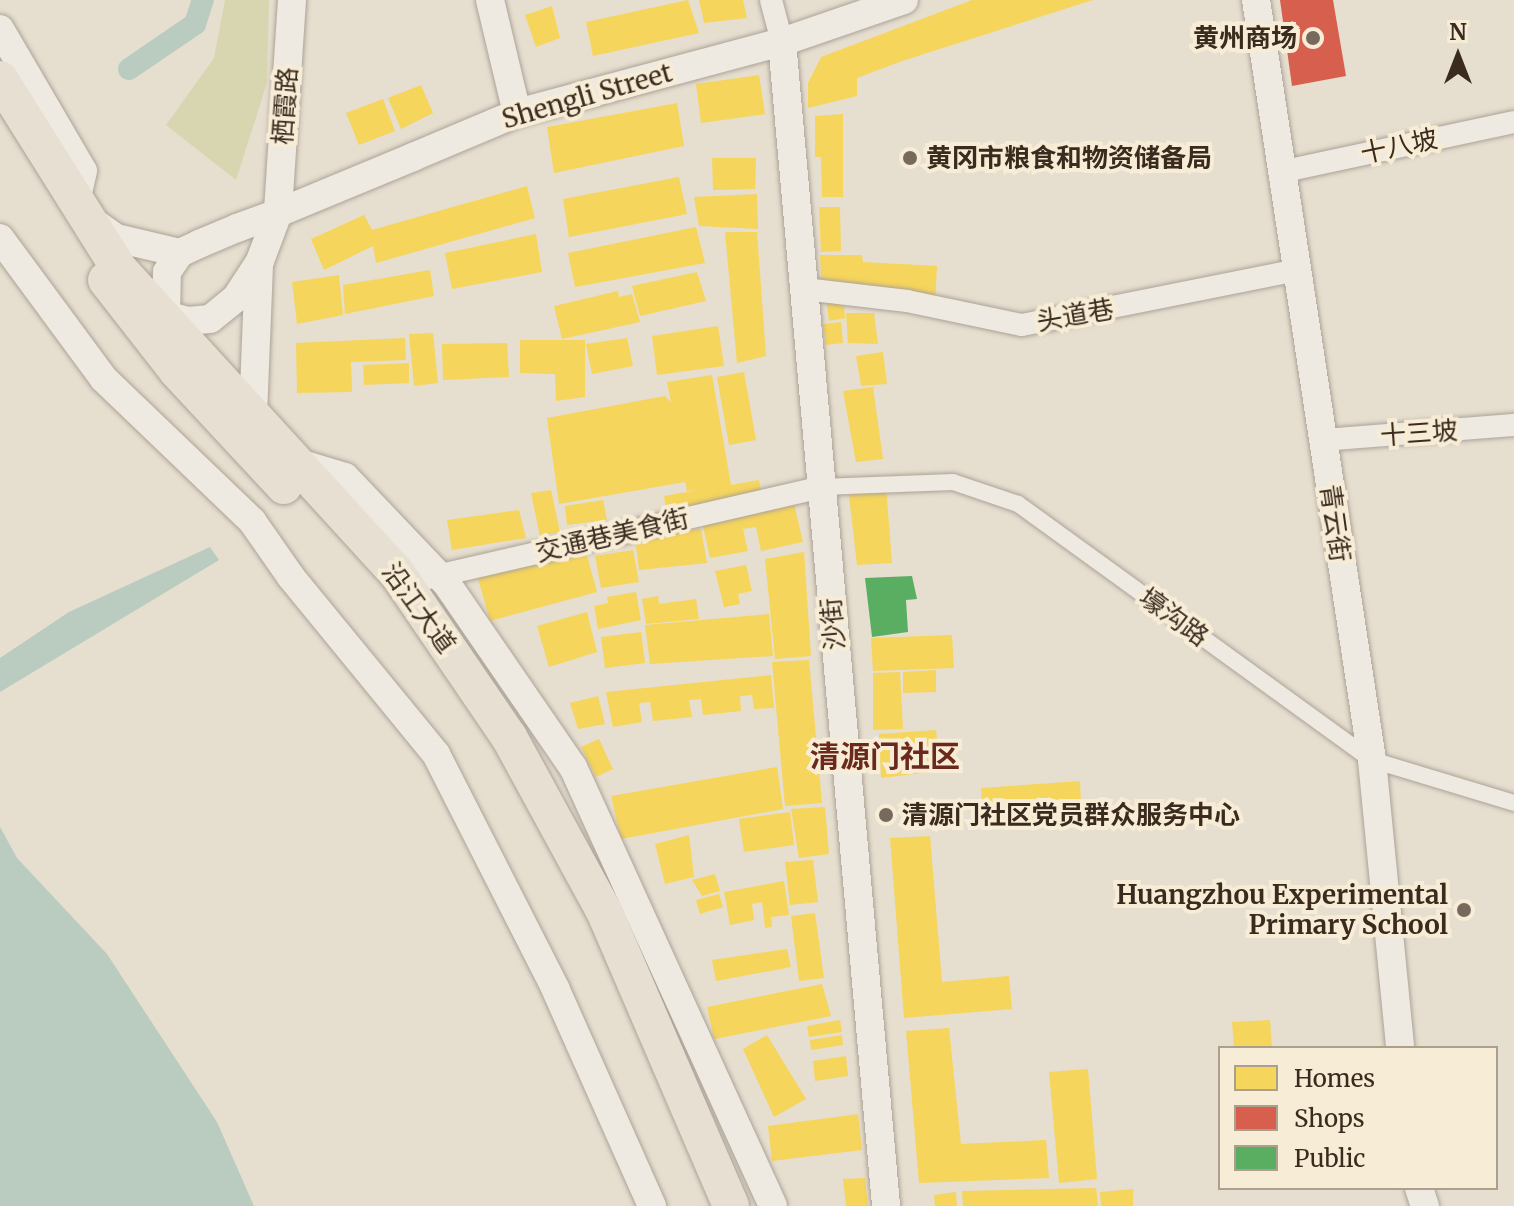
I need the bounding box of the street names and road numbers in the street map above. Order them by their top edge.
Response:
street label: Shengli Street [498,57,676,135]
street label: 栖霞路 [267,66,303,146]
street label: 十八坡 [1358,123,1440,169]
street label: 头道巷 [1034,293,1116,337]
street label: 十三坡 [1379,415,1459,451]
street label: 青云街 [1314,482,1356,564]
street label: 交通巷美食街 [532,502,692,568]
street label: 沿江大道 [376,557,462,659]
street label: 壕沟路 [1133,581,1215,653]
street label: 沙街 [815,597,851,651]

